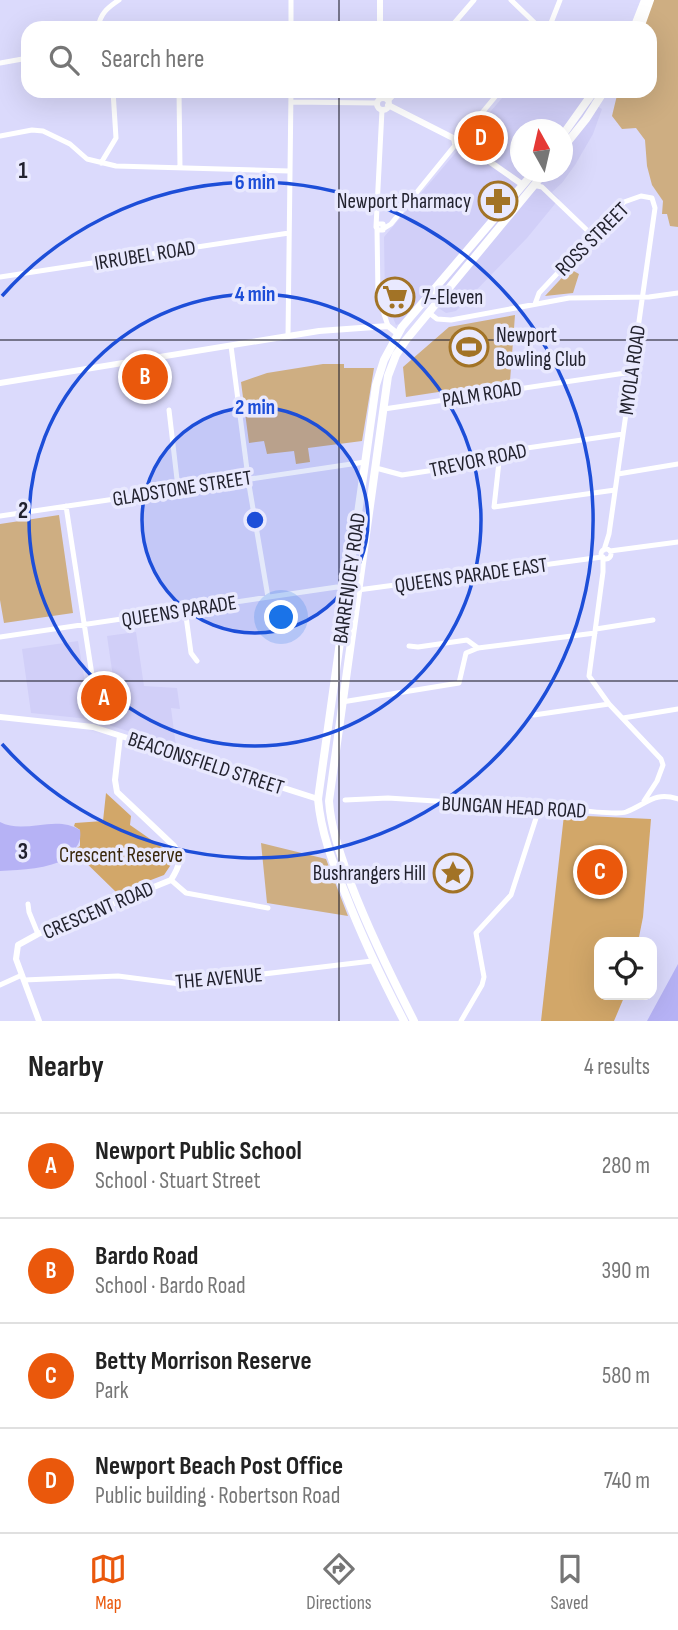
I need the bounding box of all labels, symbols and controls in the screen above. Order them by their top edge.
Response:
search box [21,21,657,98]
icon: search [45,41,83,79]
text: Search here [101,44,204,75]
pin: D [458,112,504,164]
north arrow [510,119,573,182]
text: 1 [18,157,28,185]
text: 6 min [235,170,275,195]
pharmacy icon: Newport Pharmacy [477,180,519,222]
place label: Newport Pharmacy [337,189,471,214]
street label: ROSS STREET [550,197,635,281]
street label: IRRUBEL ROAD [93,235,197,276]
supermarket icon: 7-Eleven [374,276,416,318]
text: 4 min [235,282,275,307]
place label: 7-Eleven [422,285,483,310]
place label: Newport Bowling Club [496,323,586,372]
street label: MYOLA ROAD [614,323,651,417]
sports icon: Newport Bowling Club [448,326,490,368]
pin: B [122,351,168,403]
street label: PALM ROAD [441,376,524,413]
text: 2 min [235,395,275,420]
street label: TREVOR ROAD [427,438,529,483]
street label: GLADSTONE STREET [111,465,254,512]
text: 2 [18,497,28,525]
centre of rings [243,508,267,532]
street label: BARRENJOEY ROAD [328,511,371,645]
street label: QUEENS PARADE EAST [393,552,550,599]
street label: QUEENS PARADE [120,590,238,633]
your location [264,600,298,634]
pin: A [81,672,127,724]
street label: BEACONSFIELD STREET [125,727,287,801]
street label: BUNGAN HEAD ROAD [441,791,587,824]
text: 3 [18,838,28,866]
park label: Crescent Reserve [59,843,183,868]
pin: C [577,846,623,898]
place icon: Bushrangers Hill [432,852,474,894]
place label: Bushrangers Hill [313,861,426,886]
street label: CRESCENT ROAD [39,876,157,945]
map controls [594,937,657,1000]
button: locate [594,937,657,1000]
street label: THE AVENUE [174,962,264,995]
text: Nearby [28,1049,104,1085]
text: 4 results [584,1053,650,1081]
text: Newport Public School [95,1136,302,1167]
text: A [46,1152,56,1180]
text: 280 m [602,1152,650,1180]
text: School · Stuart Street [95,1167,261,1195]
text: Bardo Road [95,1241,198,1272]
text: B [46,1257,56,1285]
text: 390 m [601,1257,650,1285]
text: School · Bardo Road [95,1272,246,1300]
text: Betty Morrison Reserve [95,1346,311,1377]
text: C [45,1362,57,1390]
text: 580 m [602,1362,650,1390]
text: Park [95,1377,129,1405]
text: Newport Beach Post Office [95,1451,343,1482]
text: D [45,1467,57,1495]
text: 740 m [604,1467,650,1495]
text: Public building · Robertson Road [95,1482,340,1510]
tab: Map [89,1550,127,1615]
tab: Directions [306,1550,372,1615]
tab: Saved [550,1550,589,1615]

